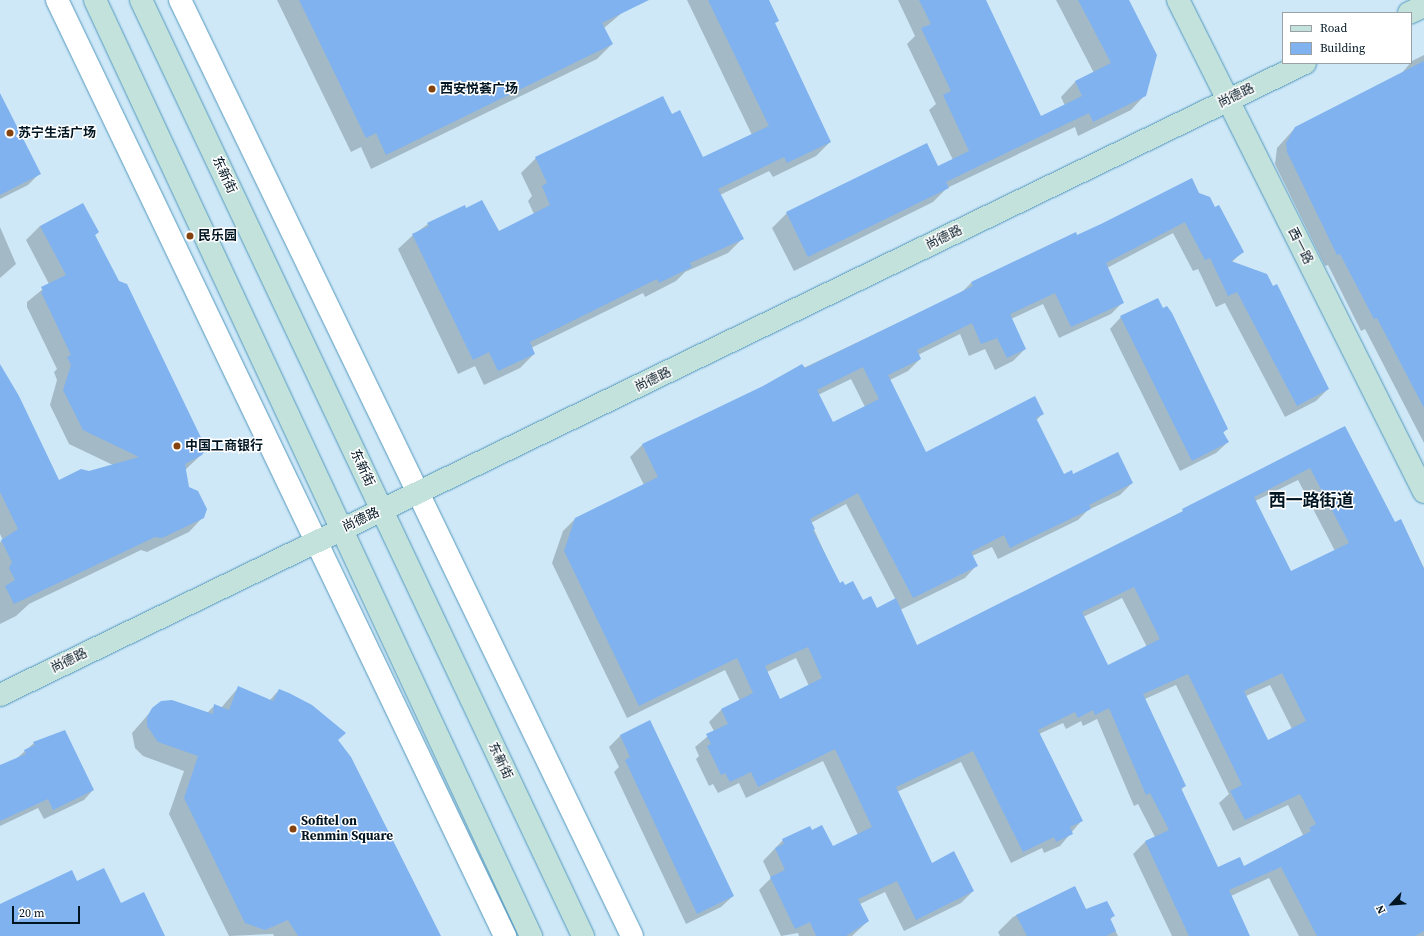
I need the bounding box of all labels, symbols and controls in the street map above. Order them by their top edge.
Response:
legend [1282,12,1412,64]
text: Road [1320,20,1347,36]
text: Building [1320,40,1365,56]
street label: 尚德路 [1215,80,1257,112]
place label: 西安悦荟广场 [440,81,518,97]
marker: 西安悦荟广场 [427,84,437,94]
place label: 苏宁生活广场 [18,125,96,141]
marker: 苏宁生活广场 [5,128,15,138]
street label: 东新街 [209,154,239,196]
street label: 尚德路 [923,222,965,254]
street label: 西一路 [1284,225,1316,267]
place label: 民乐园 [198,228,237,244]
marker: 民乐园 [185,231,195,241]
street label: 尚德路 [632,364,674,396]
place label: 中国工商银行 [185,438,263,454]
marker: 中国工商银行 [172,441,182,451]
street label: 东新街 [347,447,377,489]
district label: 西一路街道 [1269,491,1353,511]
street label: 尚德路 [340,505,382,535]
street label: 尚德路 [48,645,90,677]
street label: 东新街 [485,740,515,782]
place label: Sofitel on Renmin Square [301,814,393,845]
marker: Sofitel on Renmin Square [288,824,298,834]
north arrow [1372,884,1412,924]
scale bar [14,898,82,924]
text: N [1372,903,1389,916]
text: 20 m [19,905,45,921]

